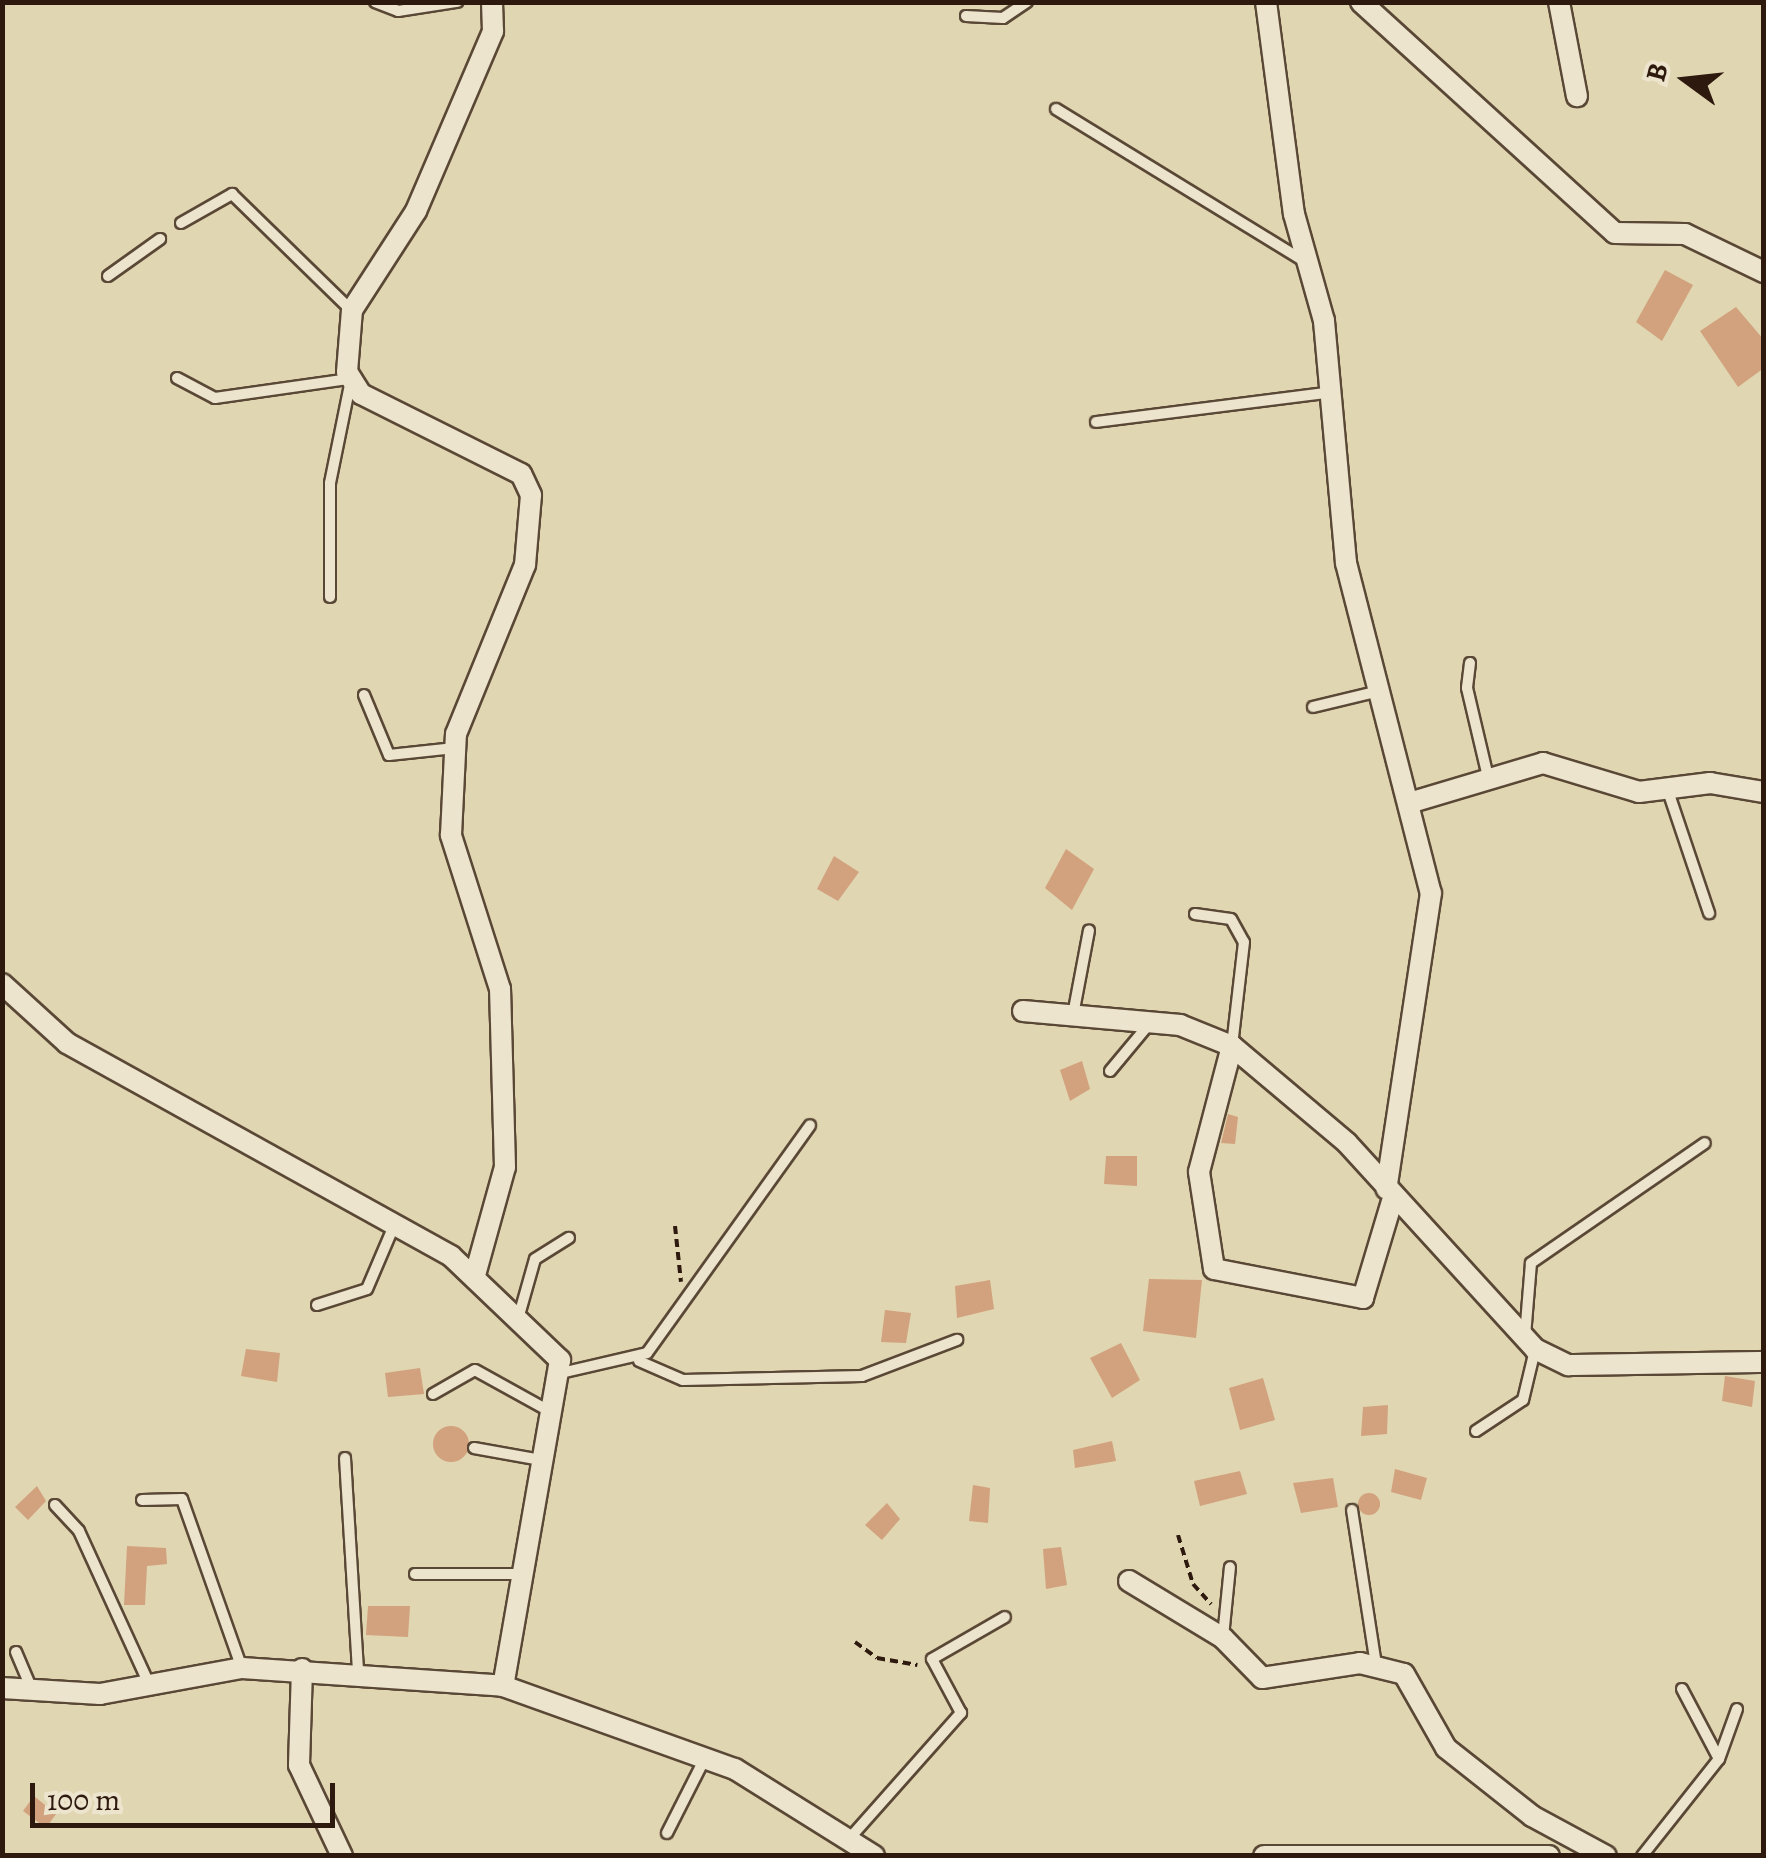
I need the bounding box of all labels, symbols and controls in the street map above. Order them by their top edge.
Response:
north arrow [1636,30,1736,130]
text: B [1636,59,1678,86]
scale bar [35,1763,340,1825]
text: 100 m [47,1780,120,1820]

